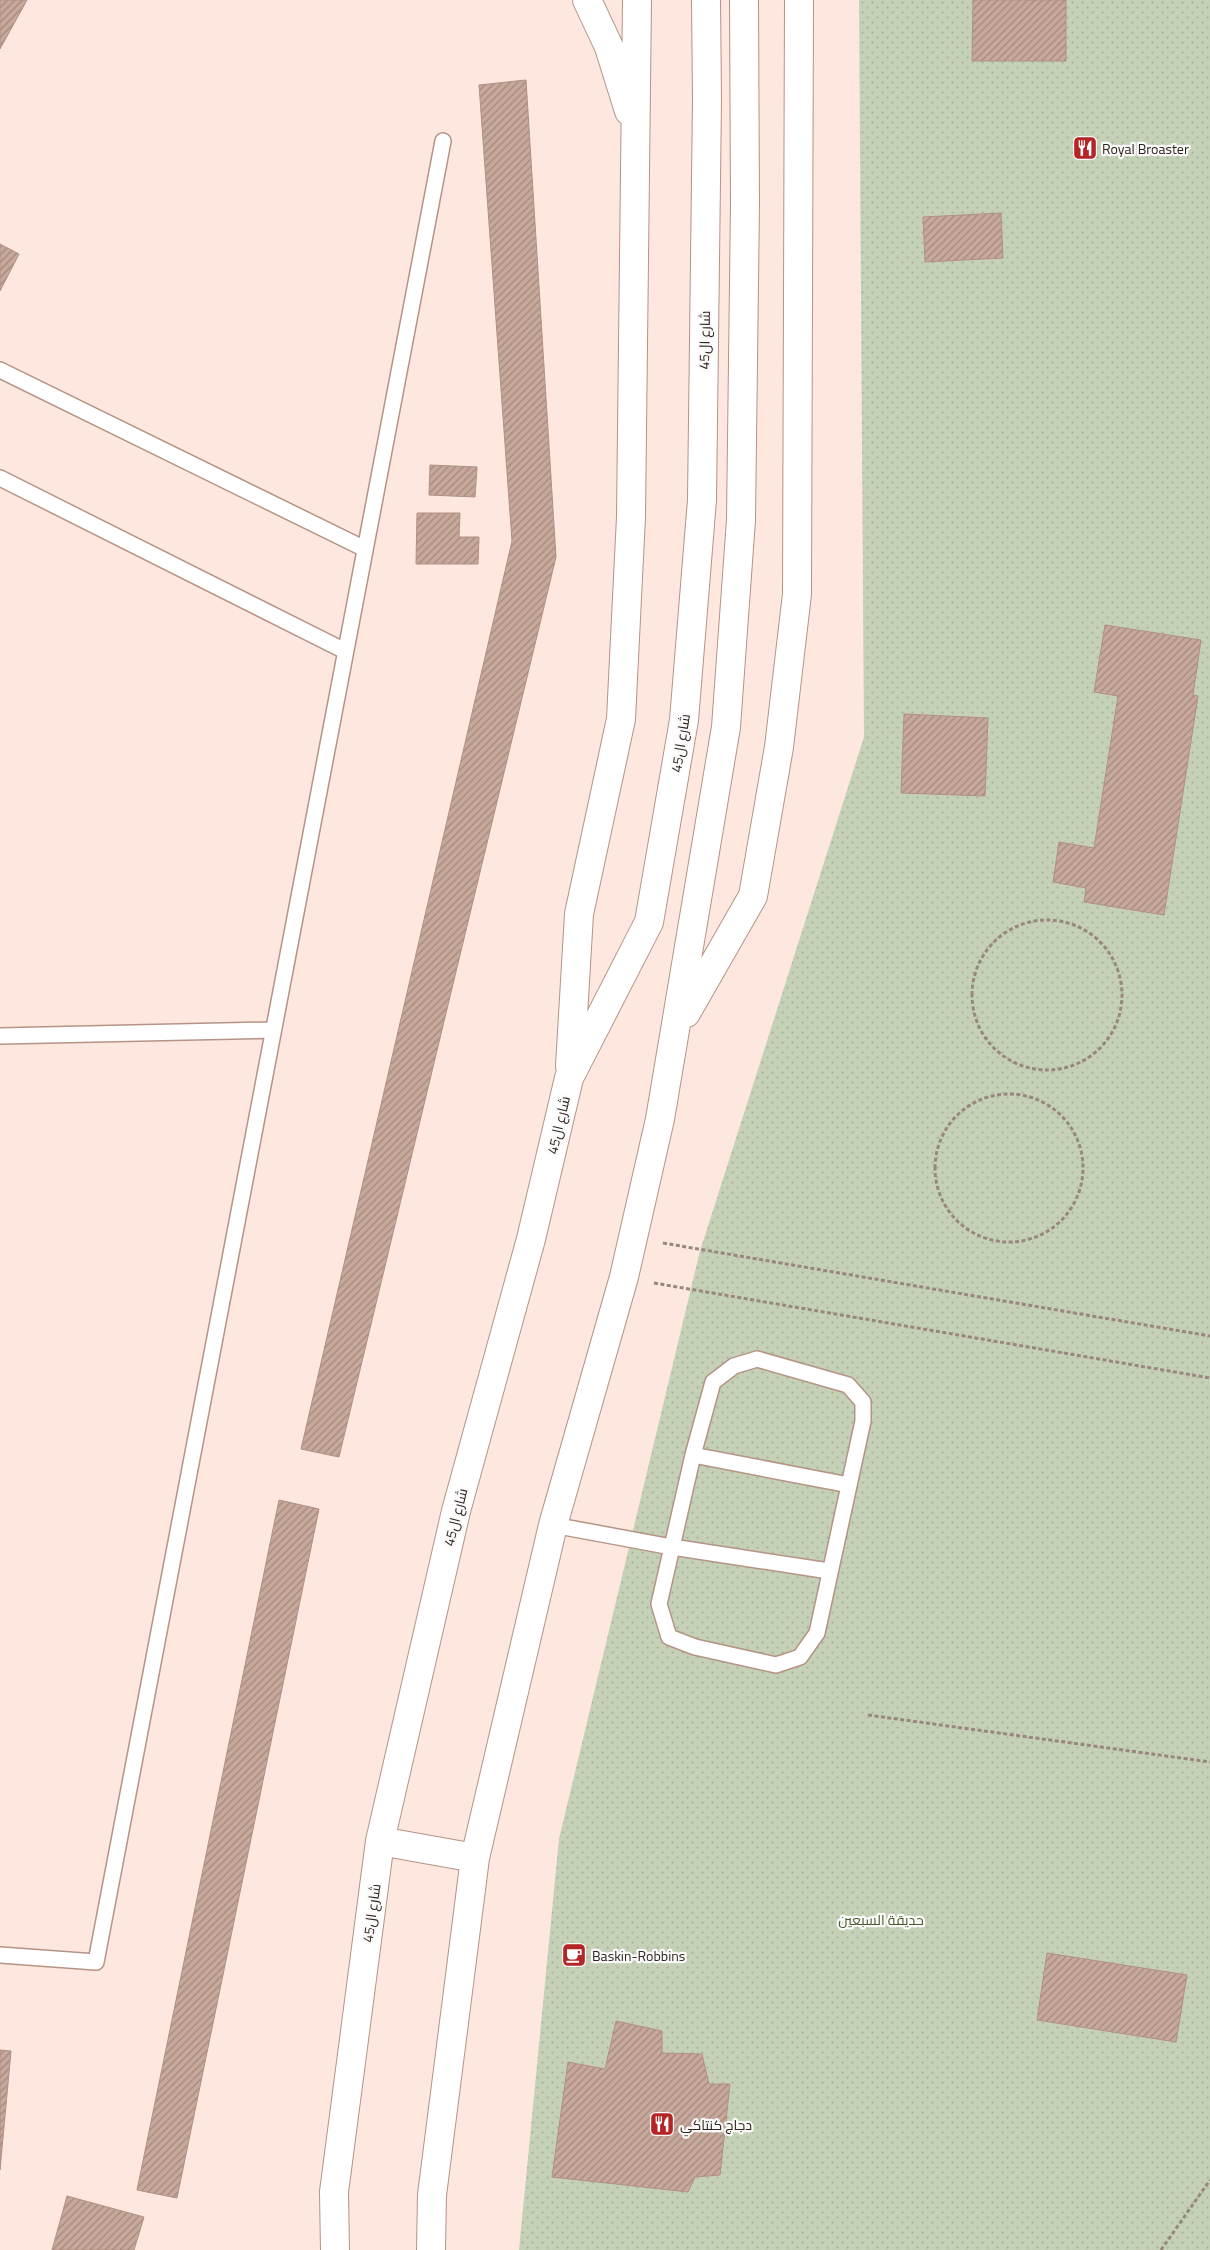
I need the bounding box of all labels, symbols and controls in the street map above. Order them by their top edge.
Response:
restaurant icon: Royal Broaster [1072,135,1098,161]
place label: Royal Broaster [1102,138,1189,159]
street label: شارع ال45 [693,310,715,370]
street label: شارع ال45 [665,712,695,774]
street label: شارع ال45 [541,1094,575,1156]
street label: شارع ال45 [438,1486,472,1548]
street label: شارع ال45 [356,1882,386,1944]
park label: حديقة السبعين [838,1909,924,1930]
cafe icon: Baskin-Robbins [561,1942,587,1968]
place label: Baskin-Robbins [592,1945,685,1966]
restaurant icon: دجاج كنتاكي [649,2111,675,2137]
place label: دجاج كنتاكي [680,2114,752,2137]

